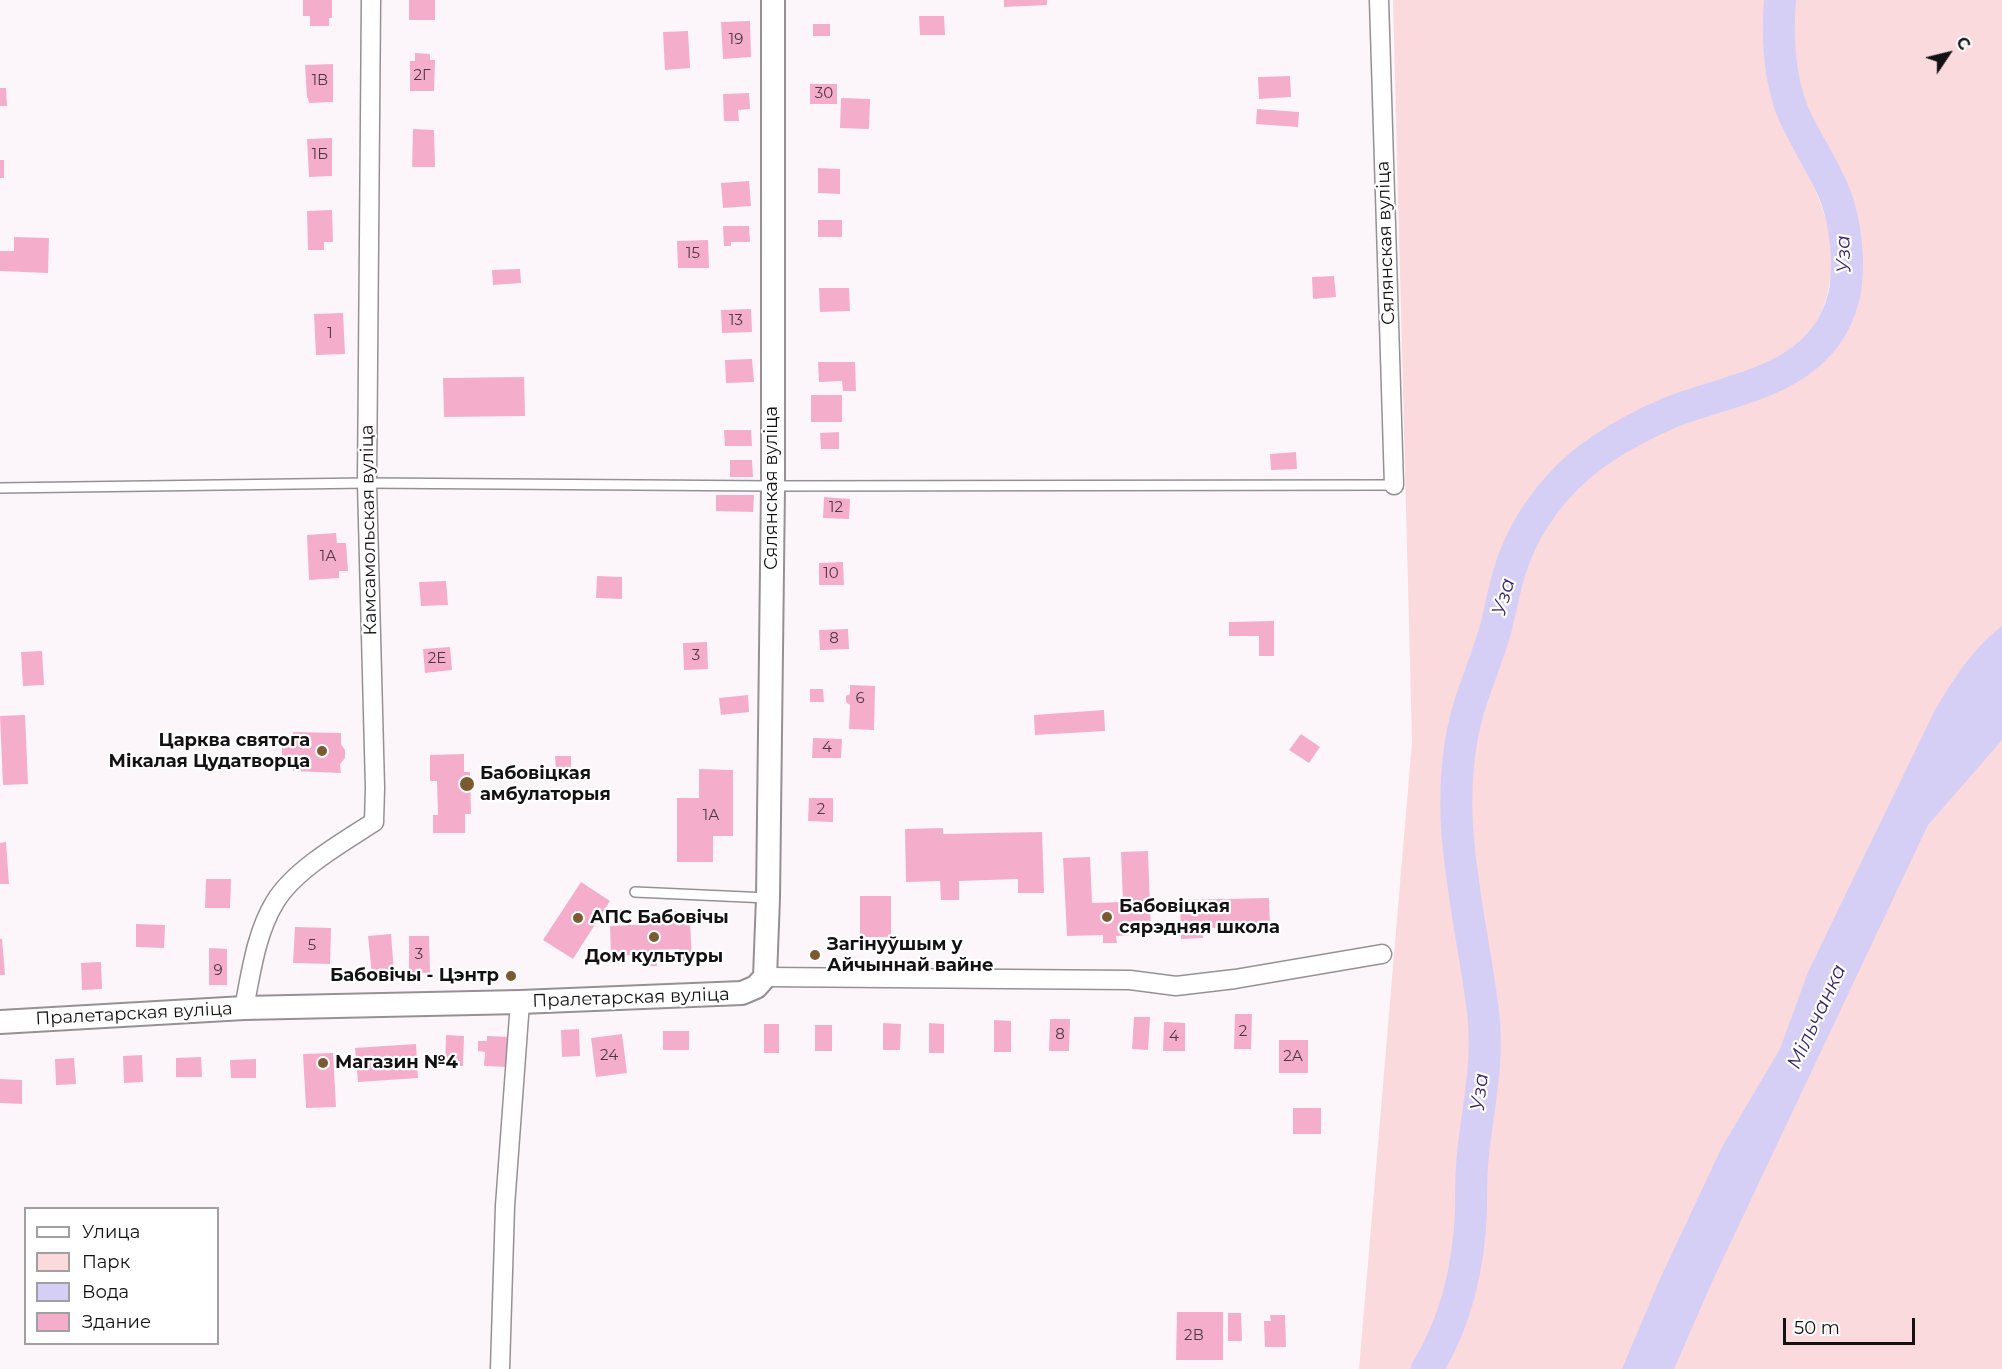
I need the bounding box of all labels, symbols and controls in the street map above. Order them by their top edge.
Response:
north arrow [1918,24,1978,84]
house number: 19 [729,31,743,49]
text: С [1952,33,1974,54]
house number: 2Г [413,67,431,85]
house number: 1В [312,72,328,90]
house number: 30 [815,85,833,103]
house number: 1Б [312,146,328,164]
street label: Сялянская вуліца [1372,161,1400,325]
water label: Уза [1831,235,1857,273]
house number: 15 [686,245,700,263]
house number: 13 [729,312,743,330]
house number: 1 [327,325,333,343]
street label: Сялянская вуліца [761,406,783,570]
street label: Камсамольская вуліца [356,424,382,636]
house number: 12 [829,499,843,517]
house number: 1А [320,548,336,566]
house number: 10 [823,565,839,583]
water label: Уза [1487,575,1521,619]
house number: 8 [829,630,839,648]
house number: 3 [692,647,700,665]
house number: 2Е [428,650,446,668]
house number: 6 [855,690,865,708]
place label: Царква святога Мікалая Цудатворца [109,730,310,772]
house number: 4 [822,739,832,757]
marker: Царква святога Мікалая Цудатворца [315,744,329,758]
place label: Бабовіцкая амбулаторыя [480,763,611,806]
marker: Бабовіцкая амбулаторыя [458,775,476,793]
house number: 2 [817,801,825,819]
house number: 1А [703,807,719,825]
place label: Бабовіцкая сярэдняя школа [1119,896,1280,938]
place label: АПС Бабовічы [590,907,729,929]
marker: Бабовіцкая сярэдняя школа [1100,910,1114,924]
marker: АПС Бабовічы [571,911,585,925]
marker: Дом культуры [647,930,661,944]
place label: Загінуўшым у Айчыннай вайне [827,934,994,976]
house number: 5 [308,937,316,955]
house number: 3 [415,946,423,964]
place label: Дом культуры [585,946,723,968]
marker: Загінуўшым у Айчыннай вайне [808,948,822,962]
water label: Мільчанка [1782,961,1852,1073]
house number: 9 [213,962,223,980]
place label: Бабовічы - Цэнтр [330,965,499,987]
marker: Бабовічы - Цэнтр [504,969,518,983]
street label: Пралетарская вуліца [532,984,730,1012]
street label: Пралетарская вуліца [35,998,233,1030]
house number: 2 [1239,1023,1247,1041]
house number: 8 [1055,1026,1065,1044]
house number: 4 [1169,1028,1179,1046]
house number: 24 [600,1047,618,1065]
house number: 2А [1283,1048,1303,1066]
place label: Магазин №4 [335,1052,458,1074]
marker: Магазин №4 [316,1056,330,1070]
water label: Уза [1466,1072,1494,1112]
legend [24,1207,219,1345]
text: Улица [82,1221,140,1243]
text: Парк [82,1251,130,1273]
text: Вода [82,1281,129,1303]
scale bar [1786,1306,1918,1344]
text: Здание [82,1311,151,1333]
text: 50 m [1794,1317,1840,1339]
house number: 2В [1184,1327,1204,1345]

